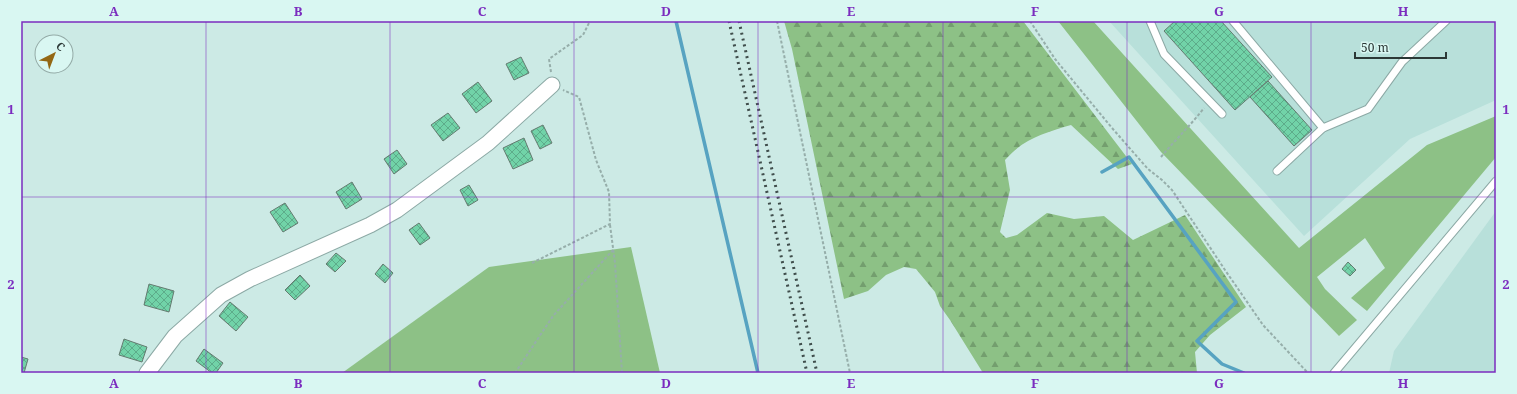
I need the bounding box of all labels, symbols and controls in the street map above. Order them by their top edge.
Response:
text: A [109,2,119,20]
text: B [294,2,303,20]
text: C [478,2,487,20]
text: D [661,2,671,20]
text: E [847,2,856,20]
text: F [1031,2,1039,20]
text: G [1214,2,1224,20]
text: H [1398,2,1409,20]
north arrow [34,34,74,74]
scale bar [1355,34,1446,60]
text: С [53,38,69,54]
text: 50 m [1361,39,1389,56]
text: 1 [7,100,15,118]
text: 1 [1502,100,1510,118]
text: 2 [7,275,15,293]
text: 2 [1502,275,1510,293]
text: A [109,374,119,392]
text: B [294,374,303,392]
text: C [478,374,487,392]
text: D [661,374,671,392]
text: E [847,374,856,392]
text: F [1031,374,1039,392]
text: G [1214,374,1224,392]
text: H [1398,374,1409,392]

